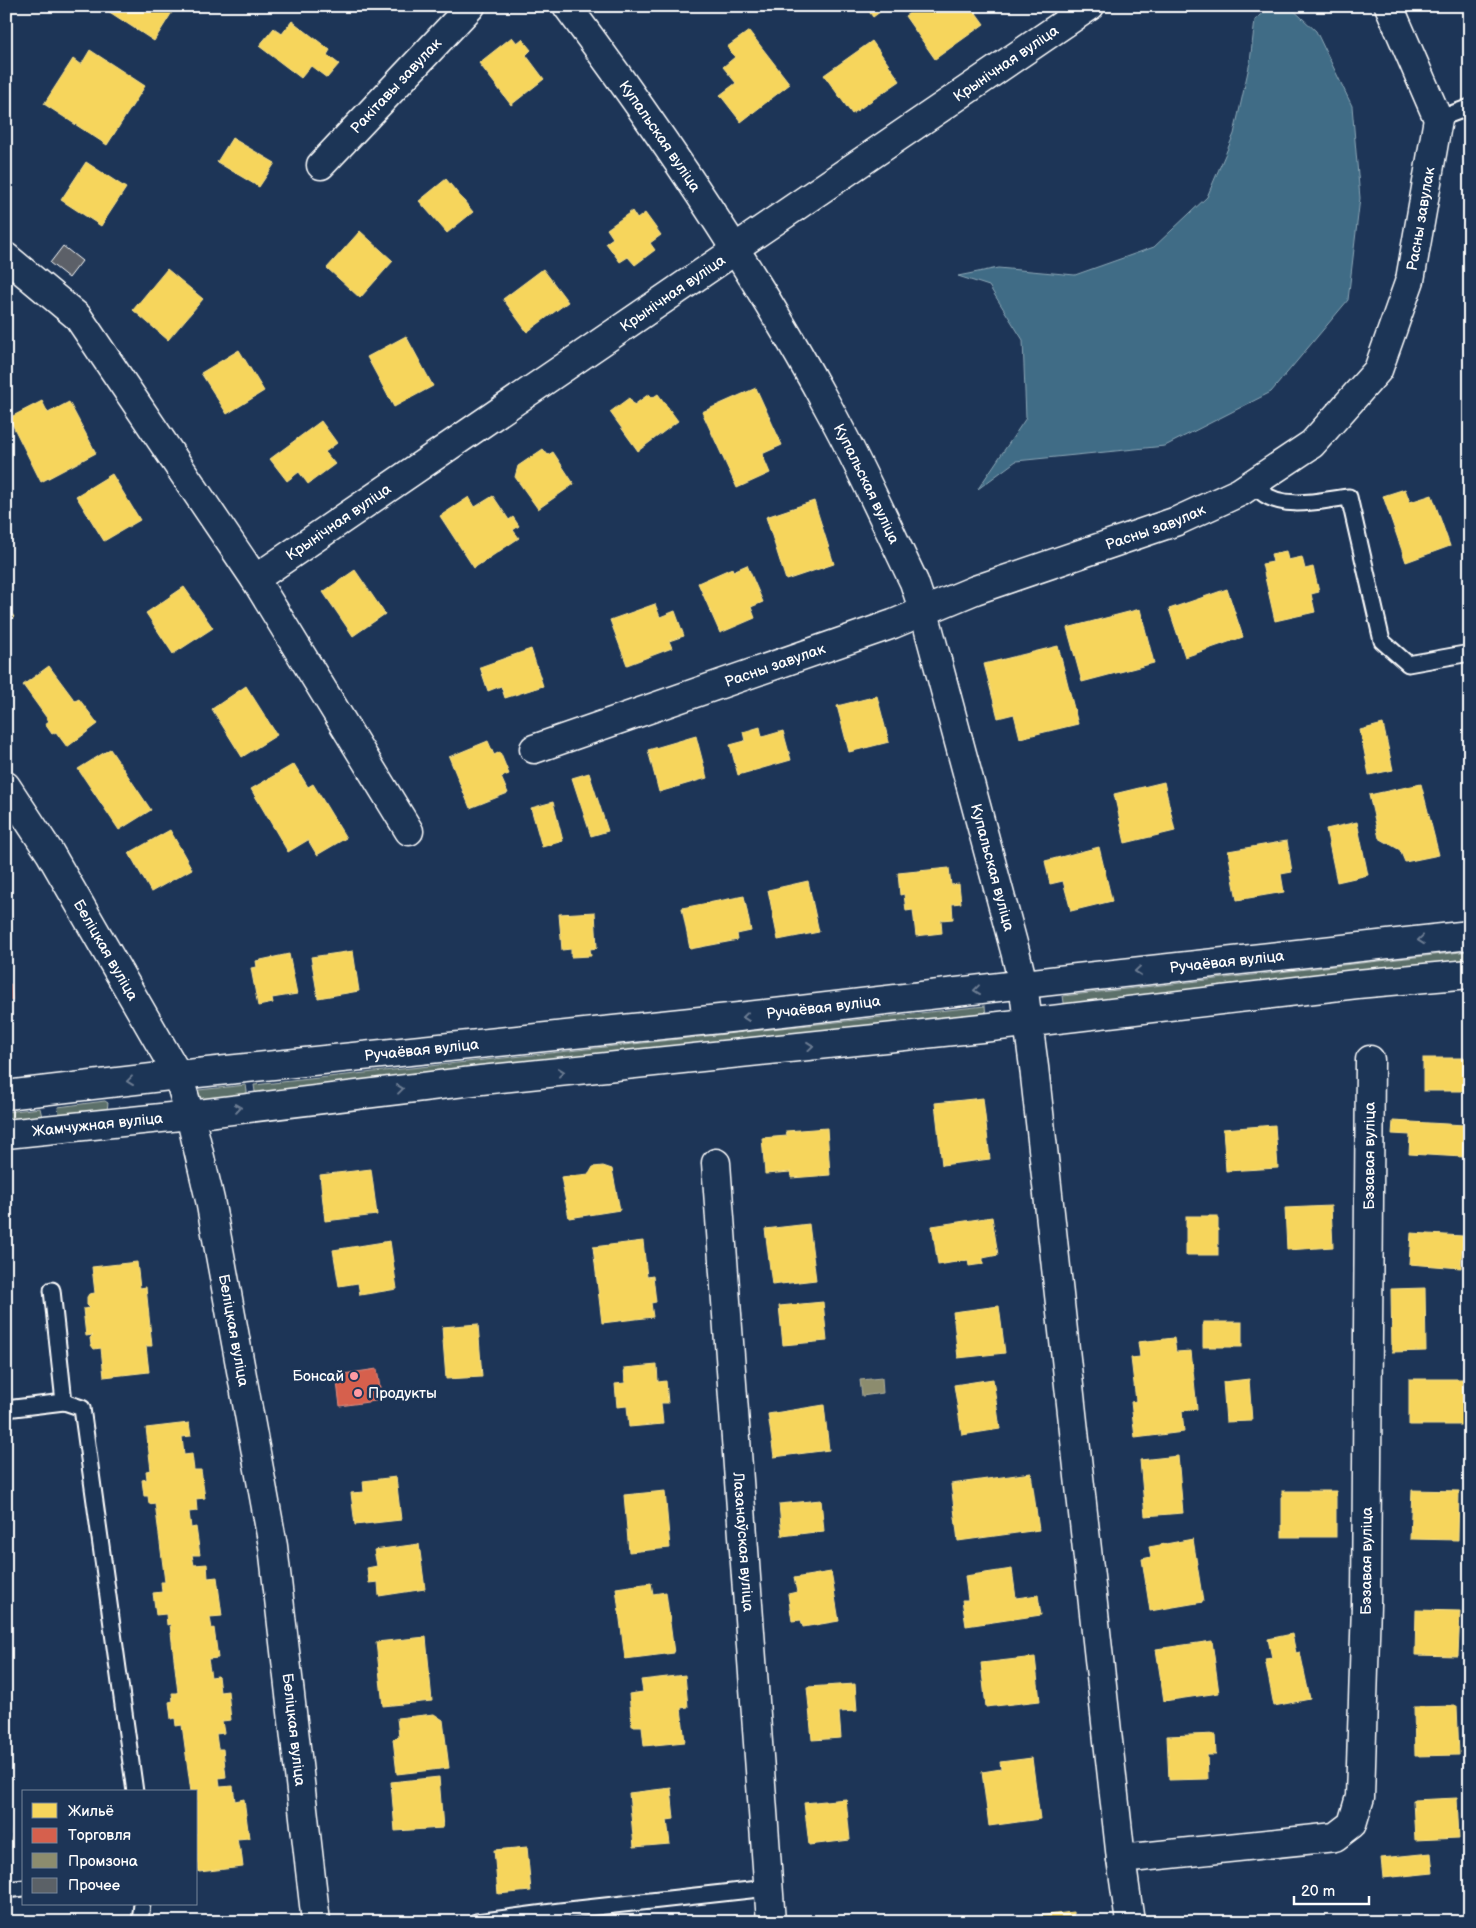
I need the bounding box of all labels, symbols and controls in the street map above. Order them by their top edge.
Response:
street label: Крынічная вуліца [950,21,1062,106]
street label: Ракітавы завулак [346,34,445,138]
street label: Купальская вуліца [615,77,705,196]
street label: Расны завулак [1402,165,1439,272]
street label: Крынічная вуліца [616,250,729,336]
street label: Купальская вуліца [829,421,904,547]
street label: Крынічная вуліца [282,479,395,565]
street label: Расны завулак [1103,500,1209,554]
street label: Расны завулак [722,639,828,691]
street label: Купальская вуліца [966,802,1019,933]
street label: Беліцкая вуліца [69,896,143,1004]
one-way arrow [1417,934,1425,945]
street label: Ручаёвая вуліца [1168,946,1285,977]
one-way arrow [1134,965,1142,976]
one-way arrow [972,984,980,995]
street label: Ручаёвая вуліца [765,991,882,1023]
one-way arrow [741,1011,749,1022]
street label: Ручаёвая вуліца [363,1034,480,1065]
one-way arrow [806,1041,814,1052]
one-way arrow [558,1067,566,1078]
one-way arrow [126,1075,134,1086]
one-way arrow [396,1084,404,1095]
street label: Бэзавая вуліца [1359,1102,1379,1210]
one-way arrow [234,1104,243,1114]
street label: Жамчужная вуліца [31,1108,164,1141]
street label: Беліцкая вуліца [214,1273,253,1388]
place label: Бонсай [292,1367,344,1386]
marker: Бонсай [348,1370,360,1382]
place label: Продукты [368,1384,437,1403]
marker: Продукты [352,1387,364,1399]
street label: Лазанаўская вуліца [729,1471,758,1613]
street label: Бэзавая вуліца [1356,1507,1376,1615]
street label: Беліцкая вуліца [278,1672,310,1787]
legend [22,1790,198,1906]
text: Жильё [68,1802,114,1821]
text: Торговля [68,1826,131,1845]
text: Промзона [68,1852,138,1871]
scale bar [1294,1873,1368,1905]
text: Прочее [68,1876,120,1895]
text: 20 m [1301,1882,1335,1901]

